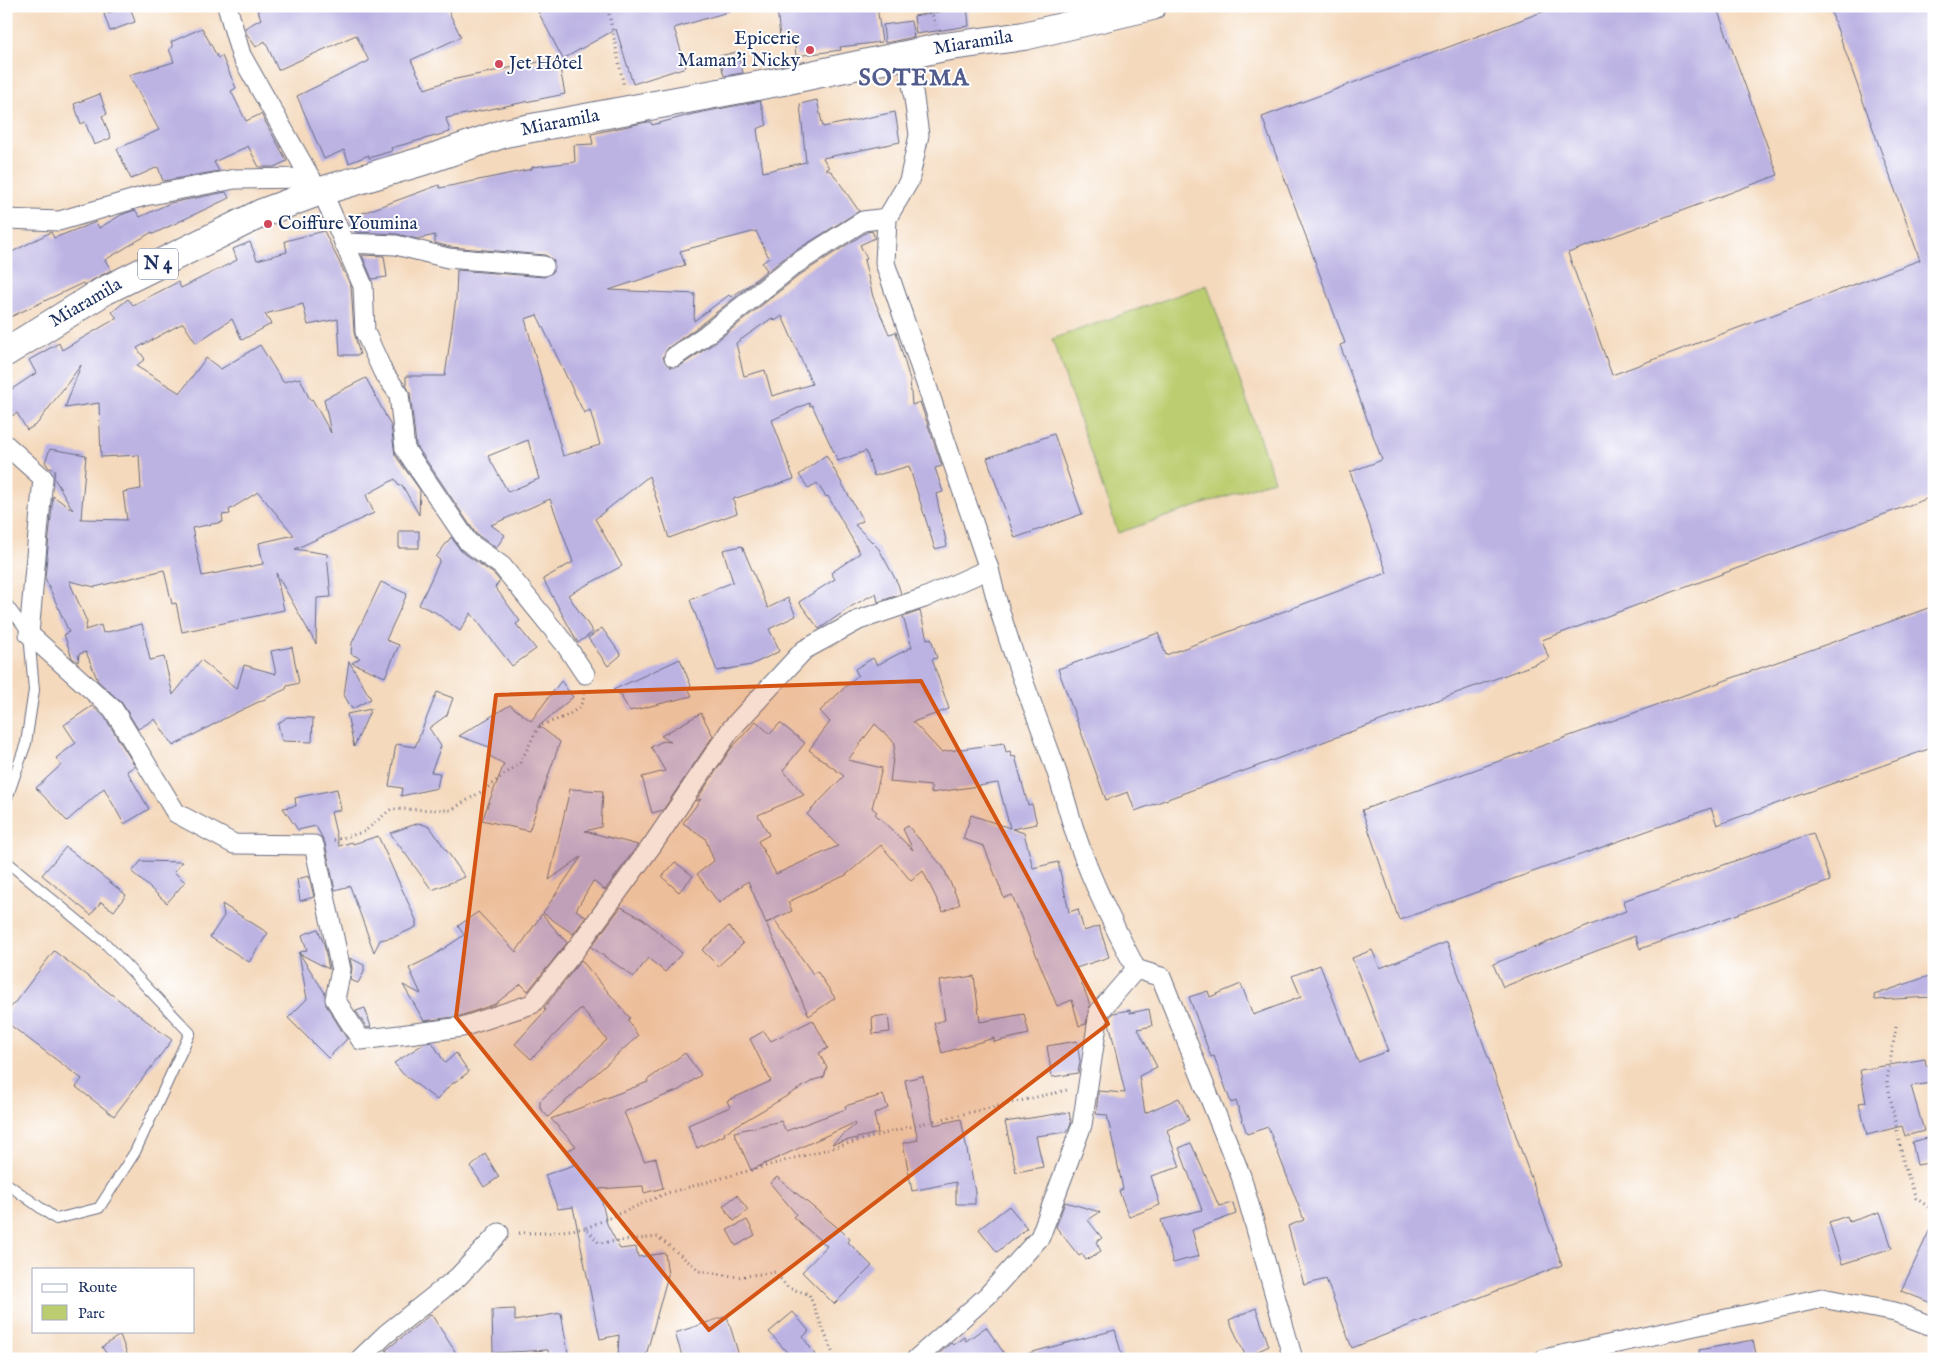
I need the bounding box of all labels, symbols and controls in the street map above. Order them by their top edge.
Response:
street label: Miaramila [932,25,1015,61]
place label: Epicerie Maman'i Nicky [678,27,801,73]
marker: Epicerie Maman'i Nicky [804,44,816,56]
place label: Jet Hôtel [507,52,583,76]
marker: Jet Hôtel [493,58,505,70]
district label: SOTEMA [858,63,970,94]
street label: Miaramila [519,103,602,142]
place label: Coiffure Youmina [278,212,418,236]
marker: Coiffure Youmina [262,218,274,230]
road number: N 4 [138,248,178,280]
street label: Miaramila [46,272,127,333]
legend [32,1268,195,1332]
text: Route [78,1278,117,1297]
text: Parc [78,1304,105,1323]

